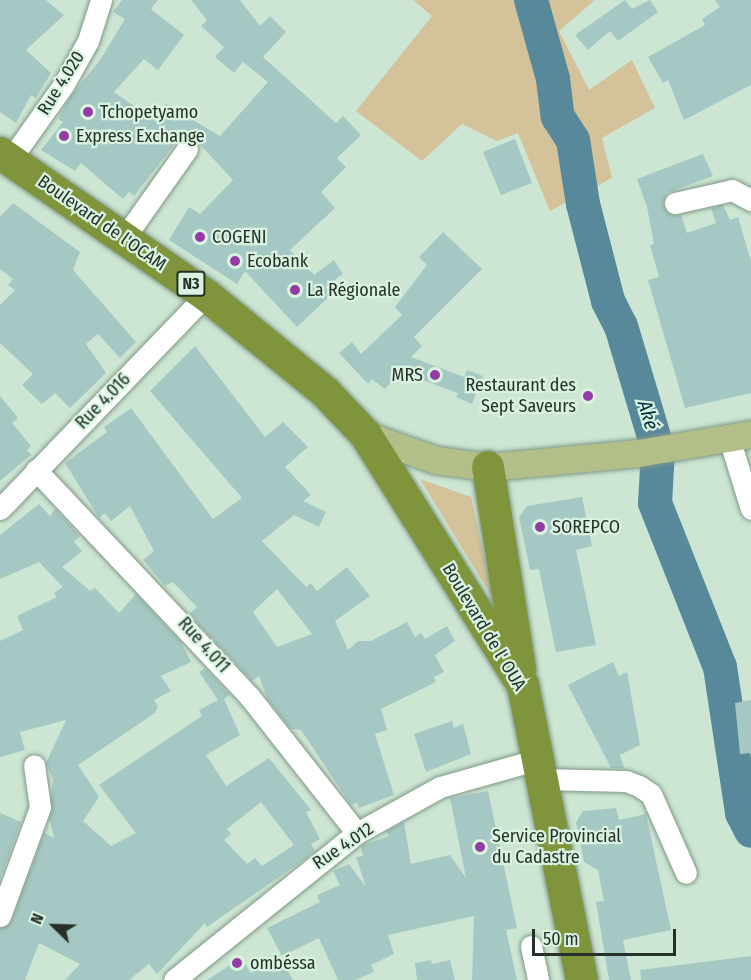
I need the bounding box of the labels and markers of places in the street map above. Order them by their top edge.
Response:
place label: Tchopetyamo [100,101,198,123]
marker: Tchopetyamo [81,105,95,119]
place label: Express Exchange [76,125,205,147]
marker: Express Exchange [57,129,71,143]
place label: COGENI [212,226,266,248]
marker: COGENI [193,230,207,244]
place label: Ecobank [247,250,308,272]
marker: Ecobank [228,254,242,268]
place label: La Régionale [307,279,400,301]
marker: La Régionale [288,283,302,297]
place label: MRS [392,364,423,386]
marker: MRS [428,368,442,382]
place label: Restaurant des Sept Saveurs [466,375,576,418]
marker: Restaurant des Sept Saveurs [581,389,595,403]
place label: SOREPCO [552,516,620,538]
marker: SOREPCO [533,520,547,534]
place label: Service Provincial du Cadastre [492,826,621,868]
marker: Service Provincial du Cadastre [473,840,487,854]
place label: ombéssa [250,952,316,974]
marker: ombéssa [228,954,246,972]

